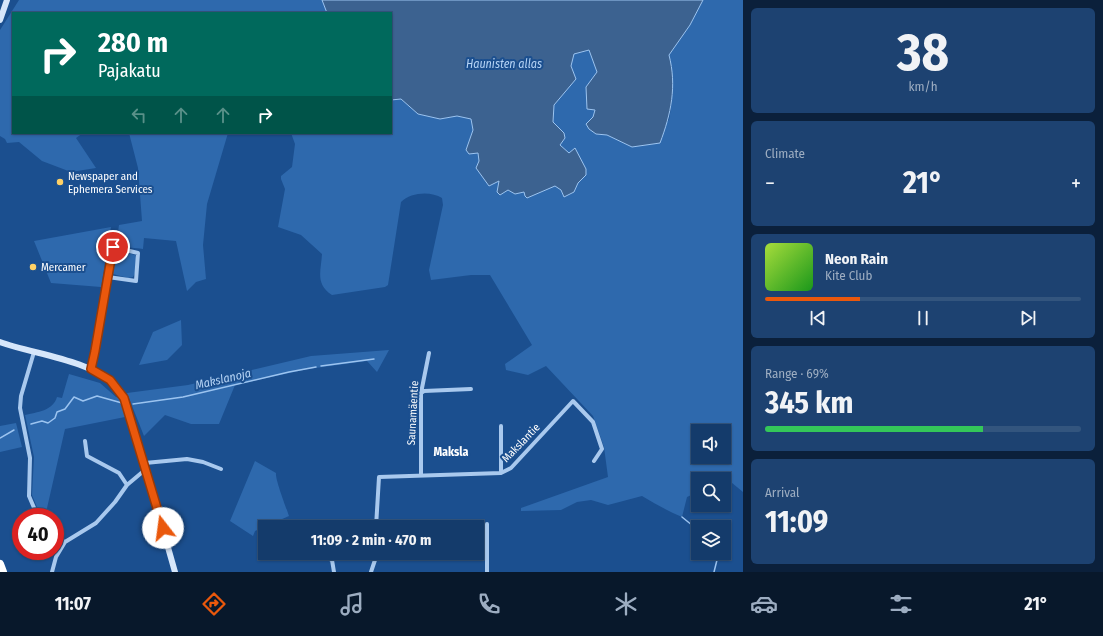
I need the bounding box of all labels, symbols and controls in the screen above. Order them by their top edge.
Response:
text: 38 [897,21,949,84]
text: 280 m [98,26,168,59]
icon: right [32,28,84,80]
water label: Haunisten allas [466,57,542,71]
text: Pajakatu [98,60,161,82]
text: km/h [909,79,938,94]
icon: left [128,104,150,126]
icon: ahead [170,104,192,126]
icon: ahead [212,104,234,126]
icon: right [254,104,276,126]
text: Climate [765,146,805,161]
text: 21° [903,165,943,201]
place label: Newspaper and Ephemera Services [68,170,153,196]
text: − [765,170,775,197]
text: + [1071,170,1081,197]
marker: Newspaper and Ephemera Services [55,177,65,187]
pin [96,230,130,264]
icon: arrive [102,236,124,258]
text: Neon Rain [825,250,888,268]
place label: Mercamer [41,261,86,274]
marker: Mercamer [28,262,38,272]
text: Kite Club [825,268,872,283]
icon: previous [807,307,829,329]
icon: pause [912,307,934,329]
icon: next [1017,307,1039,329]
water label: Makslanoja [194,366,252,392]
text: Range · 69% [765,366,829,381]
street label: Saunamäentie [405,380,421,446]
text: 345 km [765,385,853,421]
street label: Makslantie [499,421,543,465]
map controls [691,424,731,560]
button: sound [691,424,731,464]
district label: Maksla [433,445,469,459]
button: search [691,472,731,512]
text: Arrival [765,485,799,500]
text: 11:09 [765,504,828,540]
position arrow [142,507,184,549]
speed limit sign: 40 [12,508,64,560]
button: layers [691,520,731,560]
text: 11:09 · 2 min · 470 m [311,531,431,549]
icon: directions [200,590,228,618]
icon: music [338,590,366,618]
icon: phone [475,590,503,618]
icon: climate [612,590,640,618]
icon: car [750,590,778,618]
icon: filters [887,590,915,618]
text: 11:07 [55,593,91,615]
text: 21° [1024,593,1048,615]

